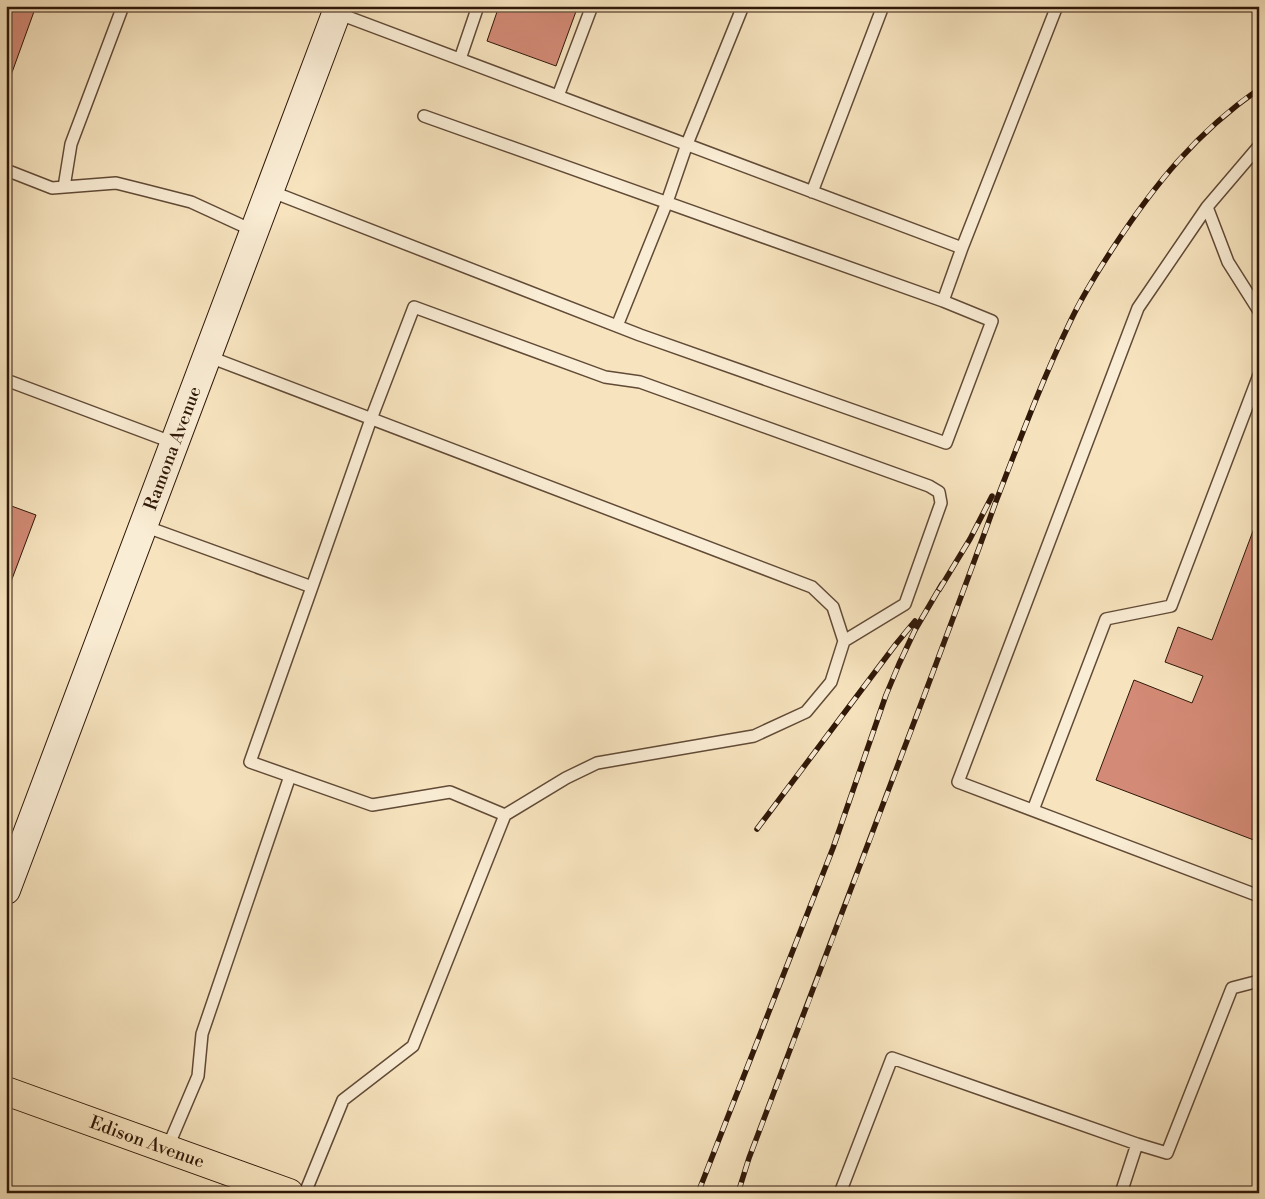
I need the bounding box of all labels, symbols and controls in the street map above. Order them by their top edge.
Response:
street label: Ramona Avenue [139,383,207,514]
street label: Edison Avenue [86,1111,208,1174]

